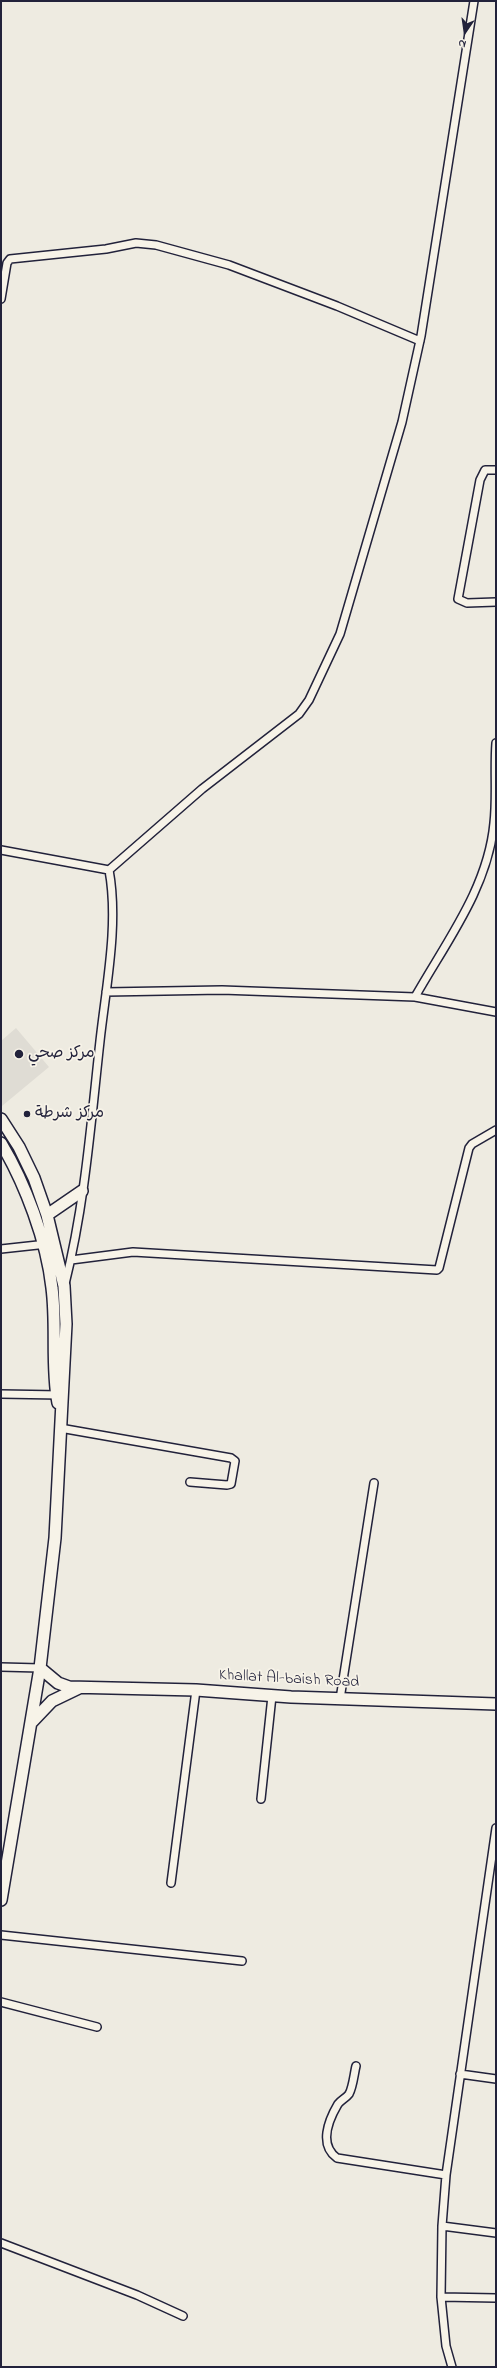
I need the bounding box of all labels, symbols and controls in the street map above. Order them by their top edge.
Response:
north arrow [445,12,485,52]
text: N [457,35,468,52]
place label: مركز صحي [28,1044,95,1064]
marker: مركز صحي [13,1048,25,1060]
place label: مركز شرطة [35,1104,104,1124]
marker: مركز شرطة [22,1109,32,1119]
street label: Khallat Al-baish Road [218,1667,360,1693]

